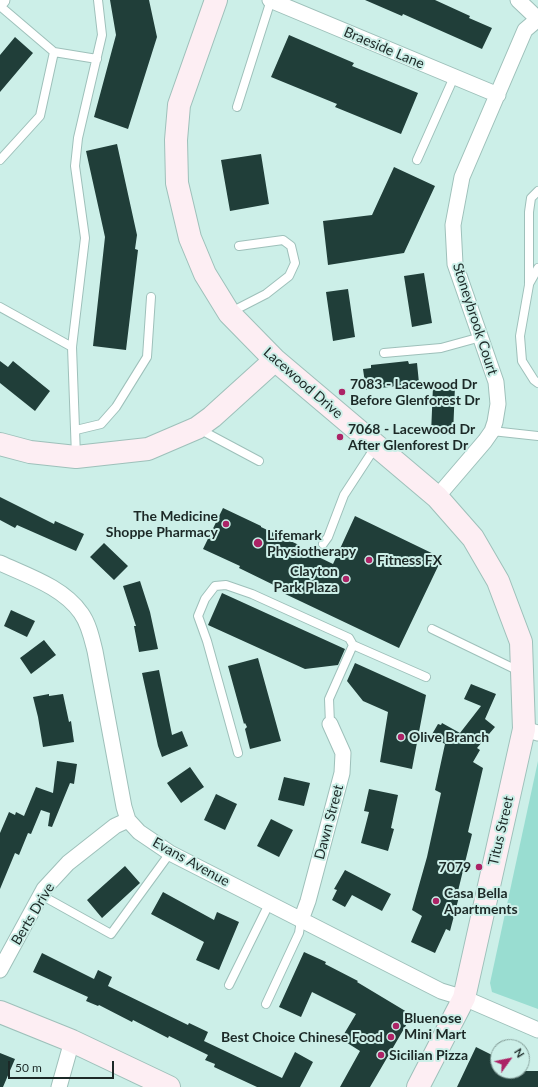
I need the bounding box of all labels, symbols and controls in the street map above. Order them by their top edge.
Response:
street label: Braeside Lane [341,24,427,72]
street label: Stoneybrook Court [449,261,501,377]
street label: Lacewood Drive [260,344,346,422]
place label: 7083 - Lacewood Dr Before Glenforest Dr [350,376,480,408]
marker: 7083 - Lacewood Dr Before Glenforest Dr [337,387,347,397]
place label: 7068 - Lacewood Dr After Glenforest Dr [348,421,475,454]
marker: 7068 - Lacewood Dr After Glenforest Dr [335,432,345,442]
place label: The Medicine Shoppe Pharmacy [106,508,218,540]
marker: The Medicine Shoppe Pharmacy [221,519,231,529]
place label: Lifemark Physiotherapy [267,527,356,560]
marker: Lifemark Physiotherapy [252,537,264,549]
place label: Fitness FX [377,552,442,568]
marker: Fitness FX [364,555,374,565]
place label: Clayton Park Plaza [274,563,338,596]
marker: Clayton Park Plaza [341,574,351,584]
place label: Olive Branch [409,729,489,745]
marker: Olive Branch [396,732,406,742]
street label: Dawn Street [311,783,347,861]
street label: Titus Street [485,795,517,867]
street label: Evans Avenue [149,834,233,890]
place label: 7079 [439,859,471,875]
marker: 7079 [474,862,484,872]
street label: Berts Drive [8,880,58,948]
place label: Casa Bella Apartments [444,885,518,918]
marker: Casa Bella Apartments [431,896,441,906]
place label: Bluenose Mini Mart [404,1010,466,1042]
marker: Bluenose Mini Mart [391,1021,401,1031]
place label: Best Choice Chinese Food [221,1029,383,1045]
marker: Best Choice Chinese Food [386,1032,396,1042]
north arrow [490,1039,530,1079]
text: N [512,1046,527,1060]
place label: Sicilian Pizza [389,1047,468,1063]
marker: Sicilian Pizza [376,1050,386,1060]
scale bar [10,1053,116,1079]
text: 50 m [15,1060,42,1075]

